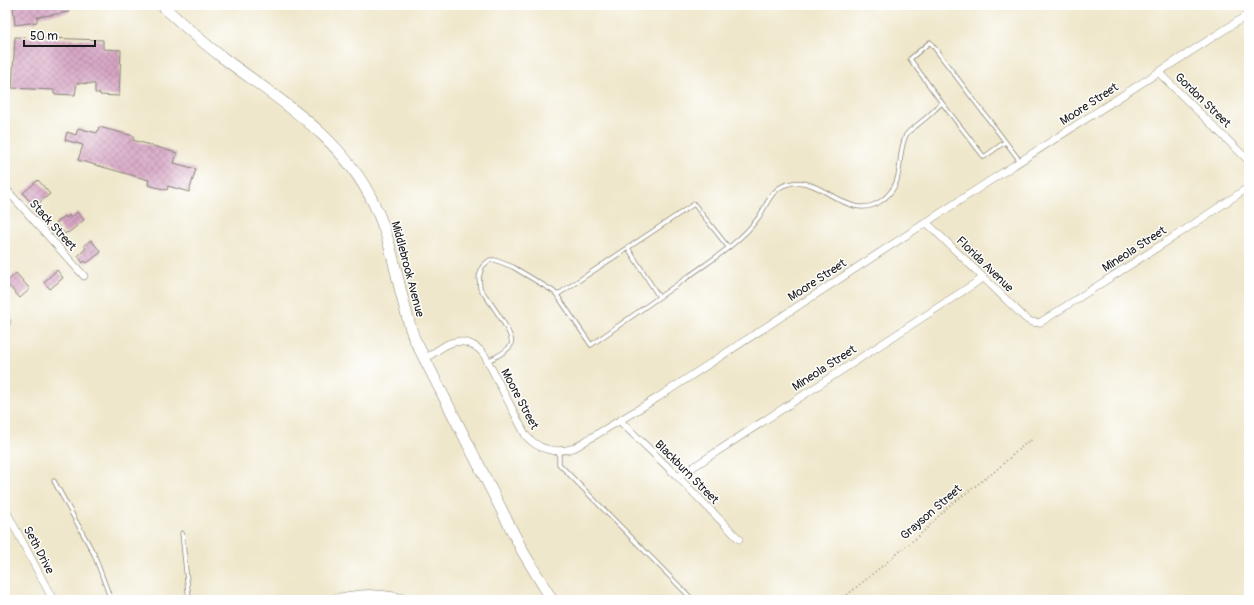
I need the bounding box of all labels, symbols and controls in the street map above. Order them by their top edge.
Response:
scale bar [24,22,95,48]
text: 50 m [30,29,58,44]
street label: Gordon Street [1171,70,1234,131]
street label: Moore Street [1057,80,1121,129]
street label: Stack Street [26,197,80,254]
street label: Middlebrook Avenue [388,220,428,319]
street label: Mineola Street [1099,223,1169,276]
street label: Florida Avenue [953,233,1016,295]
street label: Moore Street [785,256,849,305]
street label: Mineola Street [789,342,859,395]
street label: Moore Street [497,366,542,432]
street label: Blackburn Street [651,437,722,508]
street label: Grayson Street [898,481,965,543]
street label: Seth Drive [20,524,57,577]

